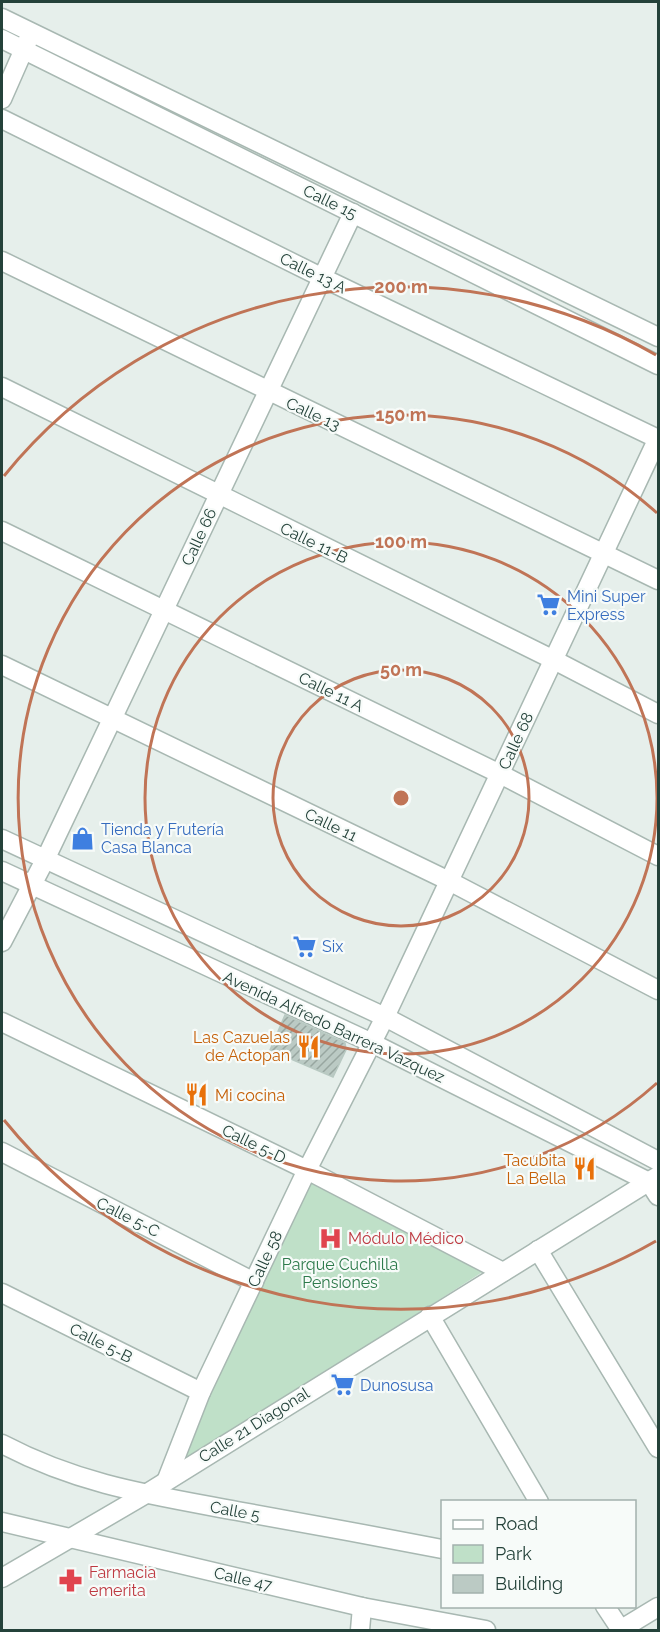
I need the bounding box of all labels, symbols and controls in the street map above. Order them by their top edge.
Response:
street label: Calle 15 [300,181,360,223]
street label: Calle 13 A [277,249,350,297]
text: 200 m [374,276,428,297]
street label: Calle 13 [283,393,343,435]
text: 150 m [376,404,427,425]
street label: Calle 66 [177,505,221,569]
street label: Calle 11-B [277,519,351,567]
text: 100 m [375,531,427,552]
place label: Mini Super Express [567,587,646,624]
supermarket icon: Mini Super Express [536,592,562,618]
text: 50 m [380,659,422,680]
street label: Calle 11 A [295,668,367,716]
street label: Calle 68 [494,709,538,773]
centre of rings [391,788,411,808]
street label: Calle 11 [302,804,360,846]
place label: Tienda y Frutería Casa Blanca [101,820,224,857]
shop icon: Tienda y Frutería Casa Blanca [70,825,96,851]
supermarket icon: Six [291,933,317,959]
place label: Six [322,937,343,956]
street label: Avenida Alfredo Barrera Vazquez [220,967,448,1087]
place label: Las Cazuelas de Actopan [193,1028,290,1065]
restaurant icon: Las Cazuelas de Actopan [295,1033,321,1059]
restaurant icon: Mi cocina [184,1082,210,1108]
place label: Mi cocina [215,1086,285,1105]
street label: Calle 5-D [219,1120,289,1168]
place label: Tacubita La Bella [503,1151,566,1188]
restaurant icon: Tacubita La Bella [571,1156,597,1182]
street label: Calle 5-C [93,1193,163,1241]
hospital icon: Módulo Médico [317,1225,343,1251]
street label: Calle 58 [244,1228,286,1290]
place label: Módulo Médico [348,1229,464,1248]
park label: Parque Cuchilla Pensiones [282,1255,398,1292]
street label: Calle 5-B [66,1319,136,1367]
supermarket icon: Dunosusa [329,1372,355,1398]
place label: Dunosusa [360,1376,433,1395]
street label: Calle 21 Diagonal [195,1383,313,1467]
street label: Calle 5 [208,1497,262,1525]
legend [441,1500,636,1608]
text: Road [495,1513,538,1534]
text: Park [495,1543,532,1564]
place label: Farmacia emerita [89,1563,156,1600]
street label: Calle 47 [212,1563,274,1595]
pharmacy icon: Farmacia emerita [58,1568,84,1594]
text: Building [495,1573,563,1594]

